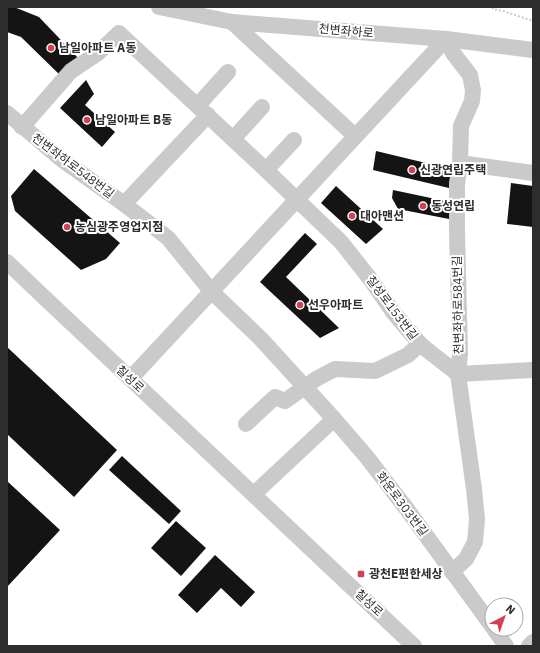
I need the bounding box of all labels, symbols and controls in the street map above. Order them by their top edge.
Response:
street label: 천변좌하로 [318,21,374,40]
place label: 남일아파트 A동 [59,40,136,55]
marker: 남일아파트 A동 [46,43,56,53]
place label: 남일아파트 B동 [95,112,172,127]
marker: 남일아파트 B동 [82,115,92,125]
street label: 천변좌하로548번길 [29,130,117,201]
place label: 신광연립주택 [420,162,486,177]
marker: 신광연립주택 [407,165,417,175]
place label: 동성연립 [431,198,475,213]
marker: 동성연립 [418,201,428,211]
place label: 대아맨션 [360,208,404,223]
marker: 대아맨션 [347,211,357,221]
place label: 농심광주영업지점 [75,219,163,234]
marker: 농심광주영업지점 [62,222,72,232]
street label: 천변좌하로584번길 [449,255,466,355]
street label: 칠성로153번길 [363,273,422,343]
place label: 선우아파트 [308,297,363,312]
marker: 선우아파트 [295,300,305,310]
street label: 칠성로 [113,362,148,395]
street label: 화운로303번길 [373,469,432,539]
place label: 광천E편한세상 [369,566,443,581]
marker: 광천E편한세상 [356,569,366,579]
street label: 칠성로 [352,586,387,619]
north arrow [484,597,524,637]
text: N [503,602,518,617]

